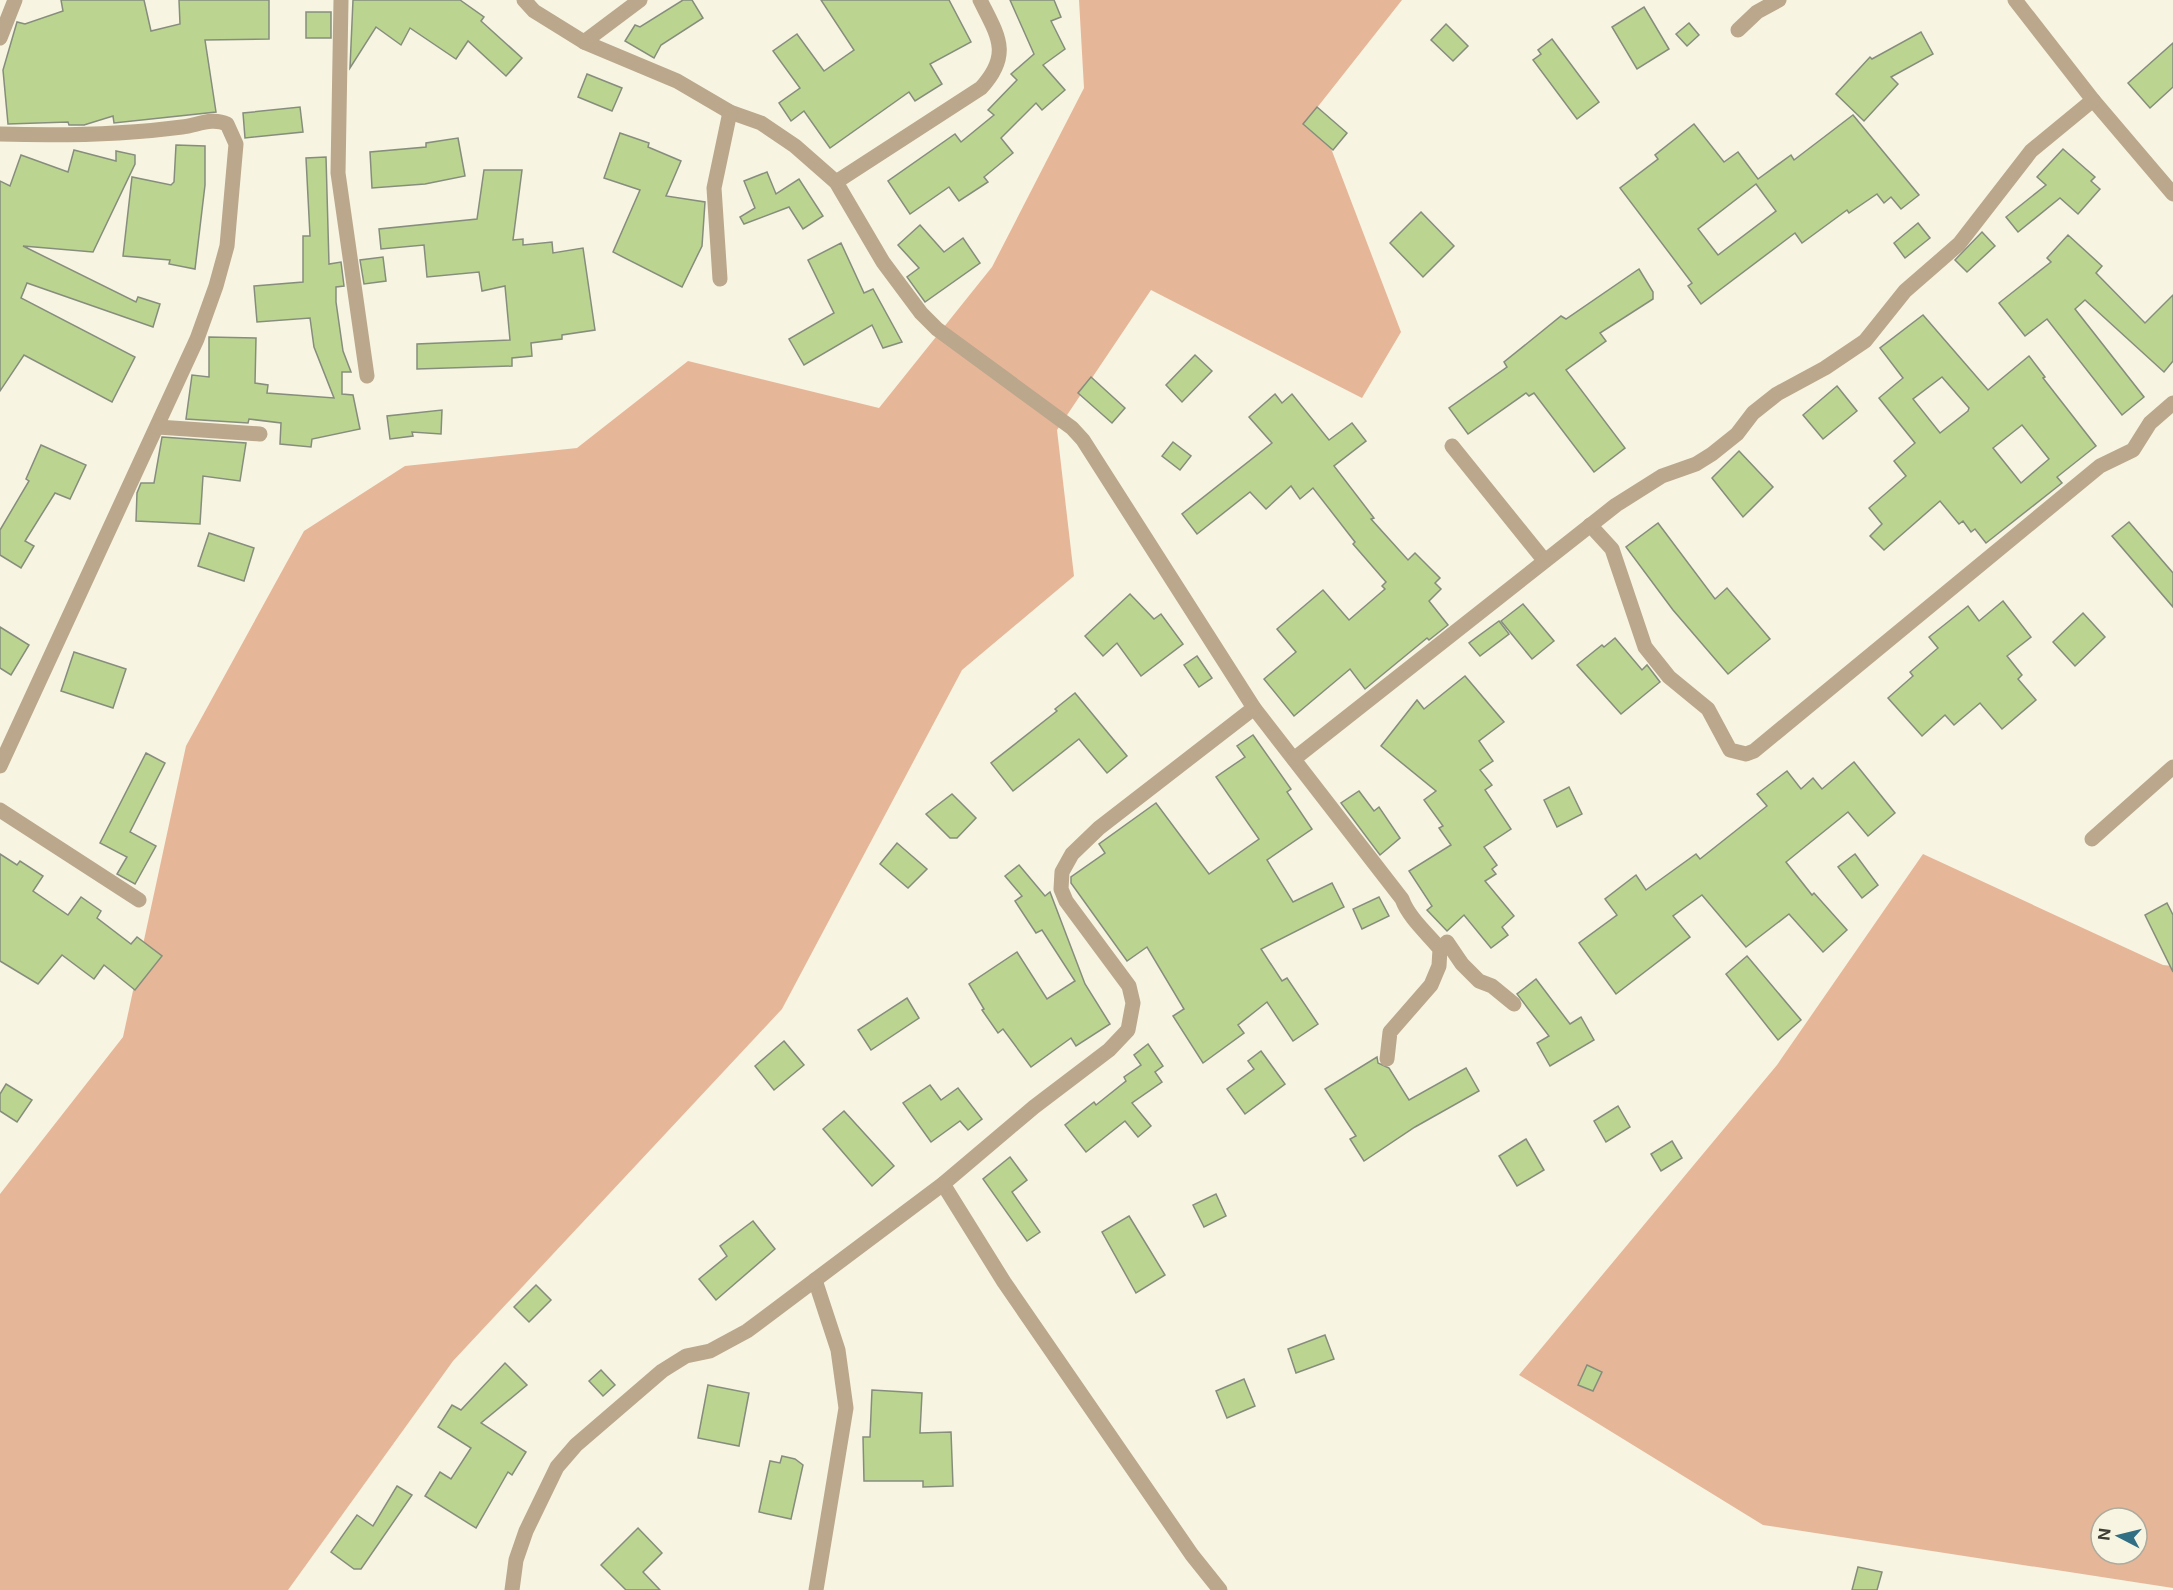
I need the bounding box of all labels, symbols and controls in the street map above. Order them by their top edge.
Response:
north arrow [2089,1506,2149,1566]
text: N [2093,1527,2115,1541]

